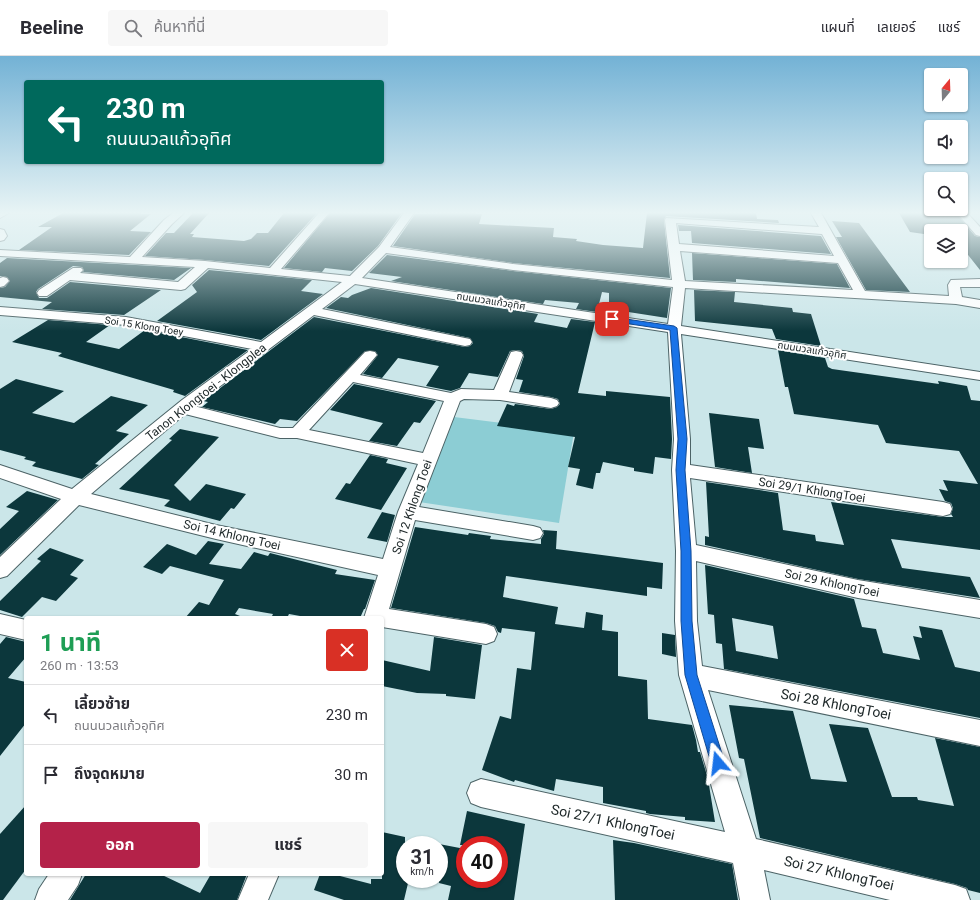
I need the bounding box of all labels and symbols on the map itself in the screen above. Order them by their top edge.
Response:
north arrow [924,68,968,112]
street label: ถนนนวลแก้วอุทิศ [456,290,526,313]
pin [595,302,629,336]
street label: Soi 15 Klong Toey [104,314,184,338]
street label: ถนนนวลแก้วอุทิศ [777,339,847,362]
street label: Tanon Klongtoei - Klongplea [143,341,269,443]
street label: Soi 12 Khlong Toei [389,458,435,556]
street label: Soi 29/1 KhlongToei [758,475,867,505]
street label: Soi 14 Khlong Toei [182,517,282,553]
street label: Soi 29 KhlongToei [783,566,881,600]
street label: Soi 28 KhlongToei [779,685,893,723]
position arrow [697,742,739,784]
street label: Soi 27/1 KhlongToei [550,801,676,843]
speed limit sign: 40 [456,836,508,888]
street label: Soi 27 KhlongToei [782,853,896,893]

